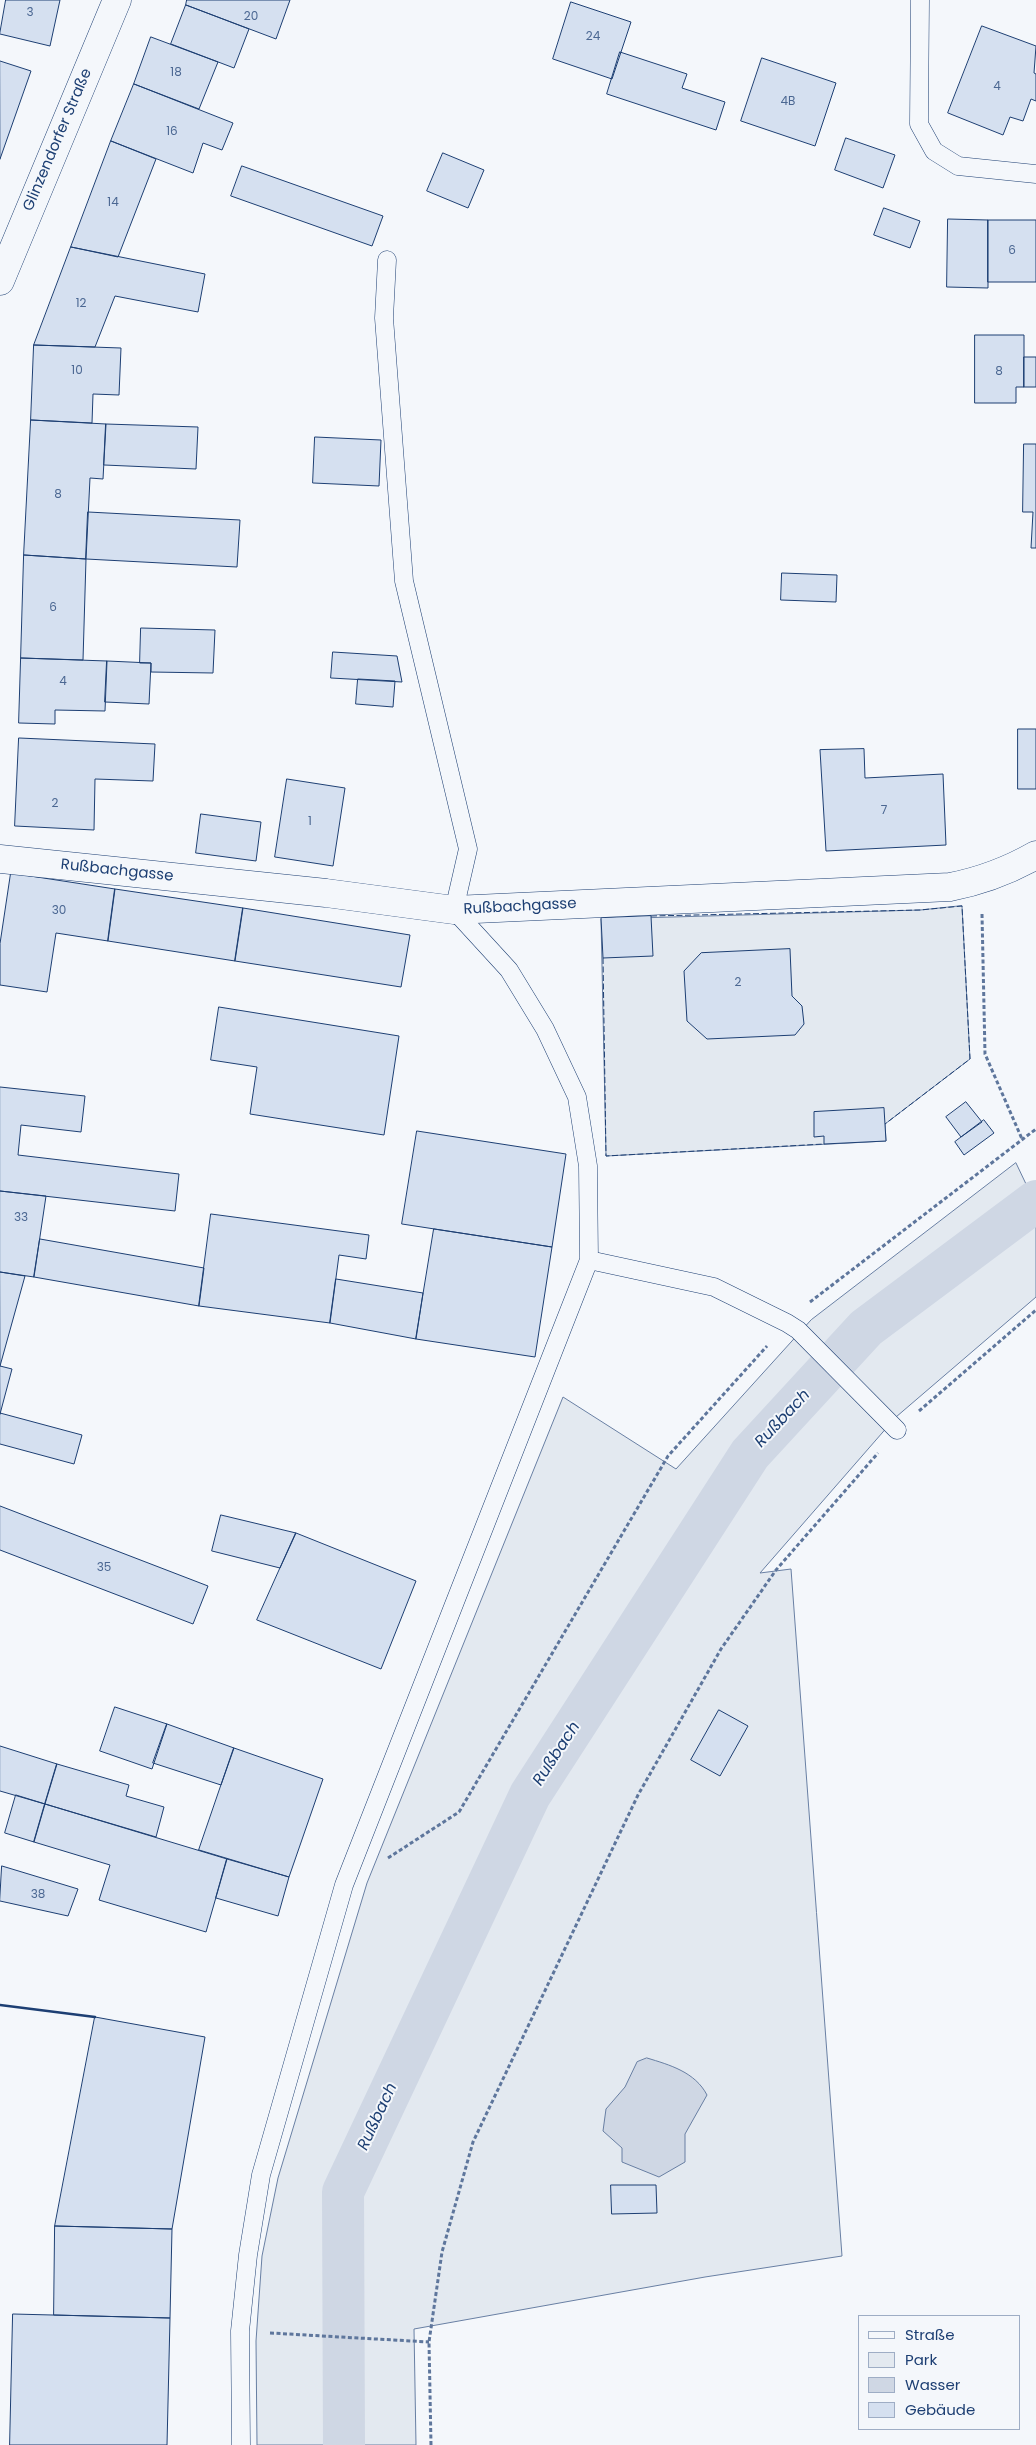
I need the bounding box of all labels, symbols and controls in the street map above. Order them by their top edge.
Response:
house number: 3 [26,6,34,20]
house number: 20 [244,10,258,24]
house number: 24 [586,30,600,44]
street label: Glinzendorfer Straße [20,66,96,214]
house number: 18 [170,66,182,80]
house number: 4 [993,80,1001,94]
house number: 4B [781,95,795,109]
house number: 16 [166,125,178,139]
house number: 14 [107,196,119,210]
house number: 6 [1008,244,1016,258]
house number: 12 [76,297,86,311]
house number: 10 [71,364,83,378]
house number: 8 [995,365,1003,379]
house number: 8 [54,488,62,502]
house number: 6 [49,601,57,615]
house number: 4 [59,675,67,689]
house number: 2 [52,797,58,811]
house number: 7 [881,804,887,818]
house number: 1 [308,815,312,829]
street label: Rußbachgasse [60,856,174,886]
street label: Rußbachgasse [463,895,577,919]
house number: 30 [52,904,66,918]
house number: 2 [735,976,741,990]
house number: 33 [14,1211,28,1225]
water label: Rußbach [751,1386,815,1452]
house number: 35 [97,1561,111,1575]
water label: Rußbach [529,1719,585,1789]
house number: 38 [31,1888,45,1902]
water label: Rußbach [354,2080,402,2154]
legend [858,2315,1021,2430]
text: Straße [905,2324,955,2345]
text: Park [905,2349,937,2370]
text: Wasser [905,2374,960,2395]
text: Gebäude [905,2399,975,2420]

